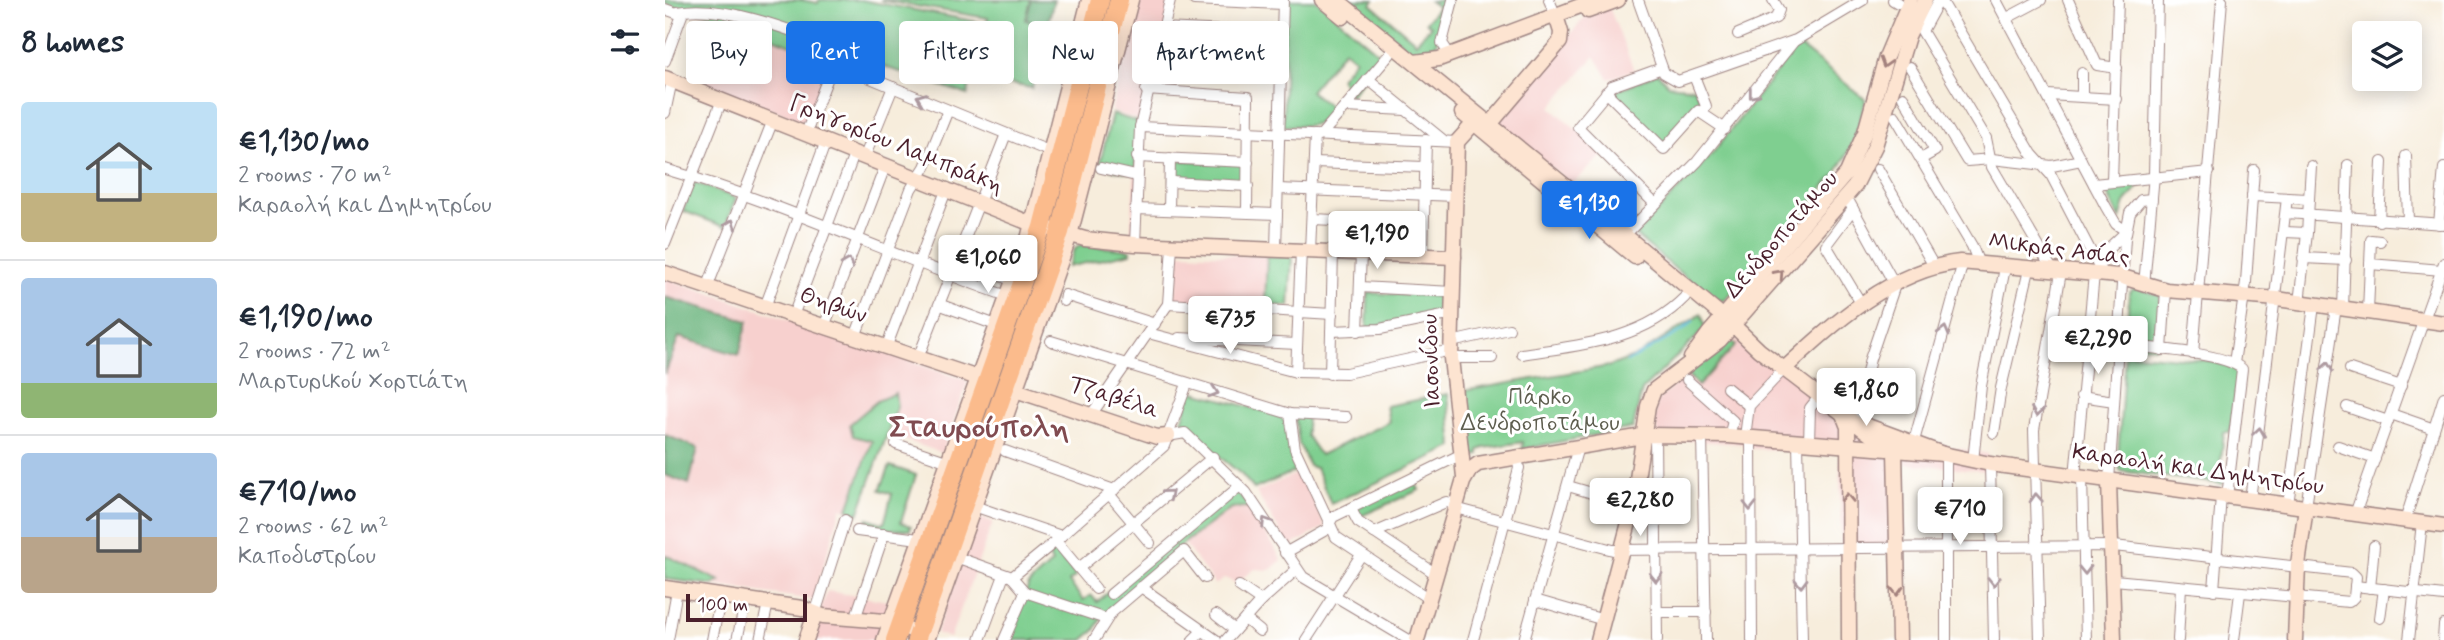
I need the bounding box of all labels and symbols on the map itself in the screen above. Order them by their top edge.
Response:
one-way arrow [1878,57,1893,69]
one-way arrow [1748,86,1761,98]
street label: Γρηγορίου Λαμπράκη [785,88,1007,202]
one-way arrow [915,93,927,107]
street label: Δενδροποτάμου [1718,165,1846,305]
pin: €1,130 [1532,182,1646,241]
pin: €1,190 [1320,212,1434,271]
one-way arrow [723,218,737,230]
street label: Μικράς Ασίας [1987,226,2131,274]
pin: €1,060 [931,236,1045,295]
one-way arrow [840,258,854,270]
one-way arrow [1771,269,1783,282]
street label: Θηβών [795,281,871,331]
pin: €735 [1189,296,1271,356]
street label: Ιασονίδου [1415,313,1449,409]
pin: €2,290 [2041,316,2155,376]
one-way arrow [1936,326,1950,338]
one-way arrow [2319,361,2334,373]
street label: Τζαβέλα [1065,368,1163,427]
pin: €1,860 [1809,368,1923,428]
park label: Πάρκο Δενδροποτάμου [1460,383,1620,439]
one-way arrow [1208,384,1220,399]
one-way arrow [2030,406,2045,417]
district label: Σταυρούπολη [889,409,1069,448]
one-way arrow [2252,426,2267,438]
street label: Καραολή και Δημητρίου [2070,437,2326,503]
pin: €2,280 [1583,478,1697,538]
pin: €710 [1919,488,2001,547]
one-way arrow [1161,489,1174,502]
one-way arrow [1840,493,1855,504]
one-way arrow [2028,493,2043,504]
one-way arrow [1742,501,1758,511]
one-way arrow [1261,516,1274,529]
one-way arrow [2077,564,2092,575]
one-way arrow [1648,572,1664,582]
one-way arrow [1986,577,2002,587]
one-way arrow [1793,578,1808,589]
one-way arrow [1890,586,1905,597]
scale bar [686,591,807,623]

